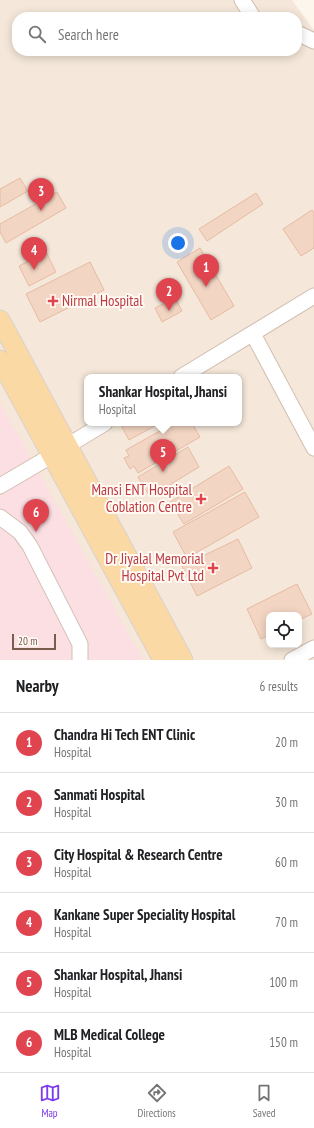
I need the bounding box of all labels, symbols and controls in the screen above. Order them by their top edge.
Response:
search box [12,12,302,56]
icon: search [26,23,48,45]
text: Search here [58,25,119,44]
pin: 3 [28,178,54,211]
your location [168,233,188,253]
pin: 4 [21,237,47,270]
pin: 1 [193,254,219,287]
pin: 2 [156,278,182,311]
place label: Nirmal Hospital [62,291,143,310]
marker: Nirmal Hospital [47,295,59,307]
popup [84,374,242,426]
text: Shankar Hospital, Jhansi [99,382,227,401]
text: Hospital [99,401,136,418]
pin: 5 [150,439,176,472]
place label: Mansi ENT Hospital Coblation Centre [91,480,193,516]
marker: Mansi ENT Hospital Coblation Centre [195,493,207,505]
pin: 6 [23,499,49,532]
place label: Dr Jiyalal Memorial Hospital Pvt Ltd [105,549,205,585]
marker: Dr Jiyalal Memorial Hospital Pvt Ltd [207,562,219,574]
map controls [266,612,302,648]
button: locate [266,612,302,648]
scale bar [12,632,56,651]
text: 20 m [18,634,37,648]
text: Nearby [16,675,59,697]
text: 6 results [259,678,298,695]
text: Chandra Hi Tech ENT Clinic [54,725,195,744]
text: 1 [26,734,32,751]
text: 20 m [275,734,298,751]
text: Hospital [54,744,91,761]
text: Sanmati Hospital [54,785,145,804]
text: 2 [26,794,32,811]
text: 30 m [275,794,298,811]
text: Hospital [54,804,91,821]
text: City Hospital & Research Centre [54,845,223,864]
text: 3 [26,854,32,871]
text: 60 m [275,854,298,871]
text: Hospital [54,864,91,881]
text: Kankane Super Speciality Hospital [54,905,235,924]
text: 4 [26,914,32,931]
text: 70 m [275,914,298,931]
text: Hospital [54,924,91,941]
text: Shankar Hospital, Jhansi [54,965,182,984]
text: 5 [26,974,32,991]
text: 100 m [269,974,298,991]
text: Hospital [54,984,91,1001]
text: MLB Medical College [54,1025,165,1044]
text: 6 [26,1034,32,1051]
text: 150 m [269,1034,298,1051]
text: Hospital [54,1044,91,1061]
tab: Map [39,1082,61,1120]
tab: Directions [138,1082,176,1120]
tab: Saved [253,1082,275,1120]

